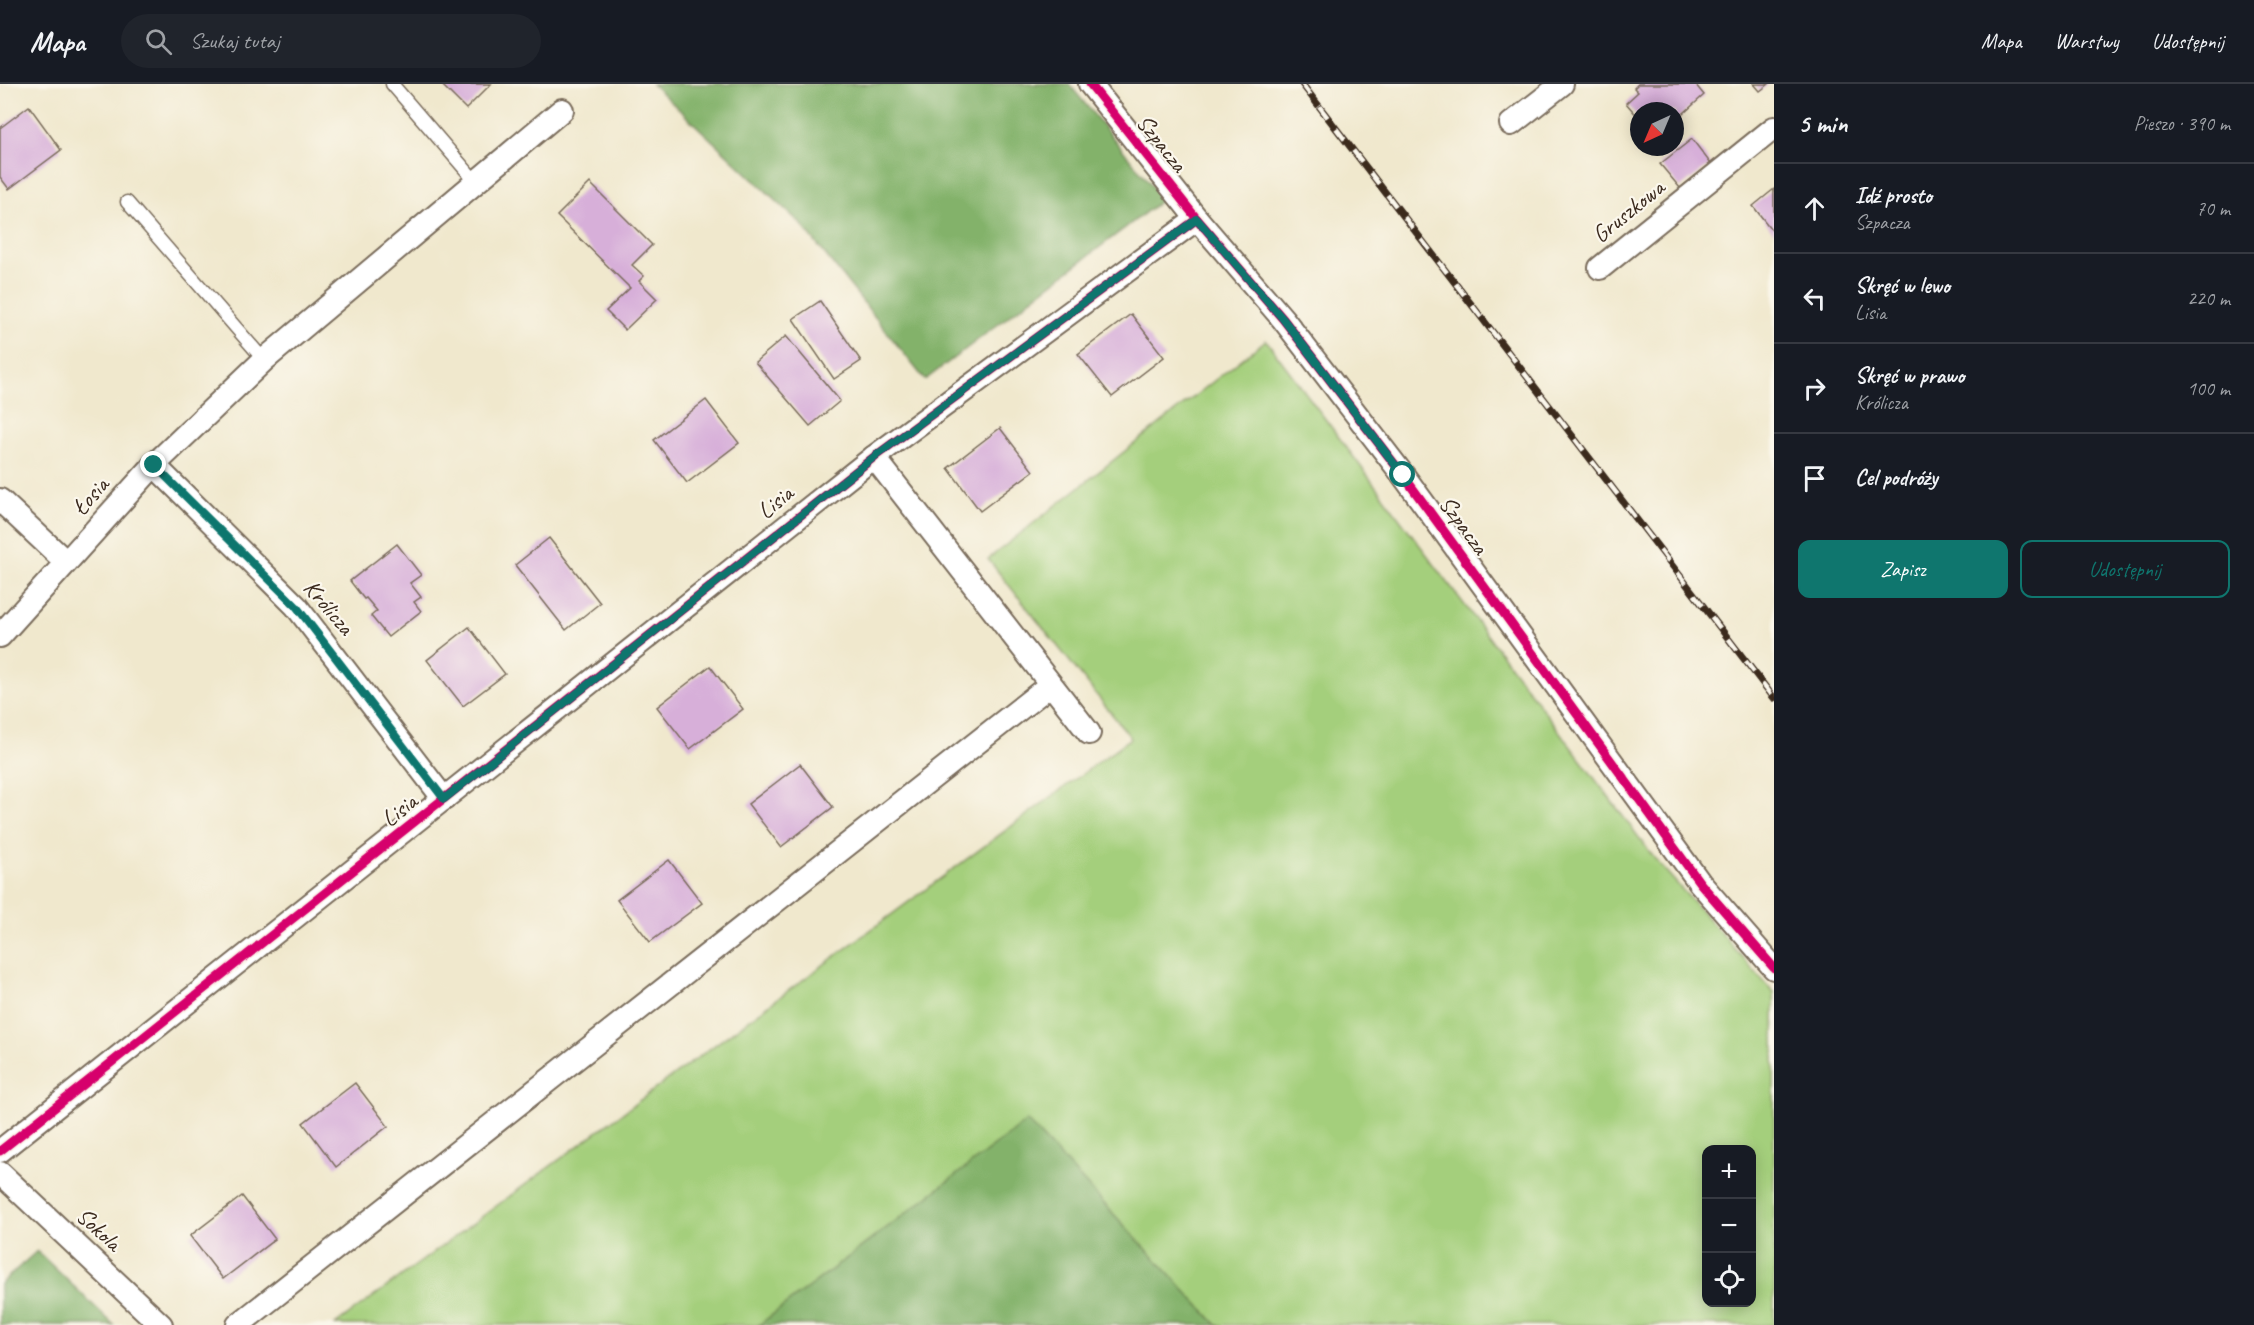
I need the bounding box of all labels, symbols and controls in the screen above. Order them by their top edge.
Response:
search box [121,14,541,68]
text: Mapa [30,24,85,59]
icon: search [142,25,175,58]
text: Szukaj tutaj [190,27,280,55]
text: Mapa [1981,28,2022,54]
text: Warstwy [2055,28,2119,54]
text: Udostępnij [2152,28,2224,54]
north arrow [1630,102,1684,156]
text: 5 min [1798,107,1847,140]
street label: Szpacza [1130,108,1195,179]
text: Pieszo · 390 m [2134,111,2230,136]
street label: Gruszkowa [1586,171,1672,249]
text: Idź prosto [1855,182,1932,210]
icon: ahead [1798,192,1831,225]
text: 70 m [2196,196,2230,221]
text: Szpacza [1855,210,1910,235]
text: Skręć w lewo [1855,272,1950,300]
icon: left [1798,282,1831,315]
text: 220 m [2187,286,2230,311]
text: Lisia [1855,300,1886,325]
text: Skręć w prawo [1855,362,1964,390]
icon: right [1798,372,1831,405]
text: 100 m [2187,376,2230,401]
text: Królicza [1855,390,1908,415]
route end [140,451,166,477]
route start [1389,461,1415,487]
icon: arrive [1798,462,1831,495]
text: Cel podróży [1855,464,1938,492]
street label: Łosia [65,469,116,521]
street label: Lisia [751,477,801,525]
street label: Szpacza [1433,490,1496,561]
button: Zapisz [1798,540,2008,598]
button: Udostępnij [2020,540,2230,598]
street label: Królicza [297,573,362,642]
street label: Lisia [375,785,425,833]
map controls [1702,1145,1756,1307]
button: + [1702,1145,1756,1199]
button: − [1702,1199,1756,1253]
street label: Sokola [70,1201,129,1259]
button: locate [1702,1253,1756,1307]

